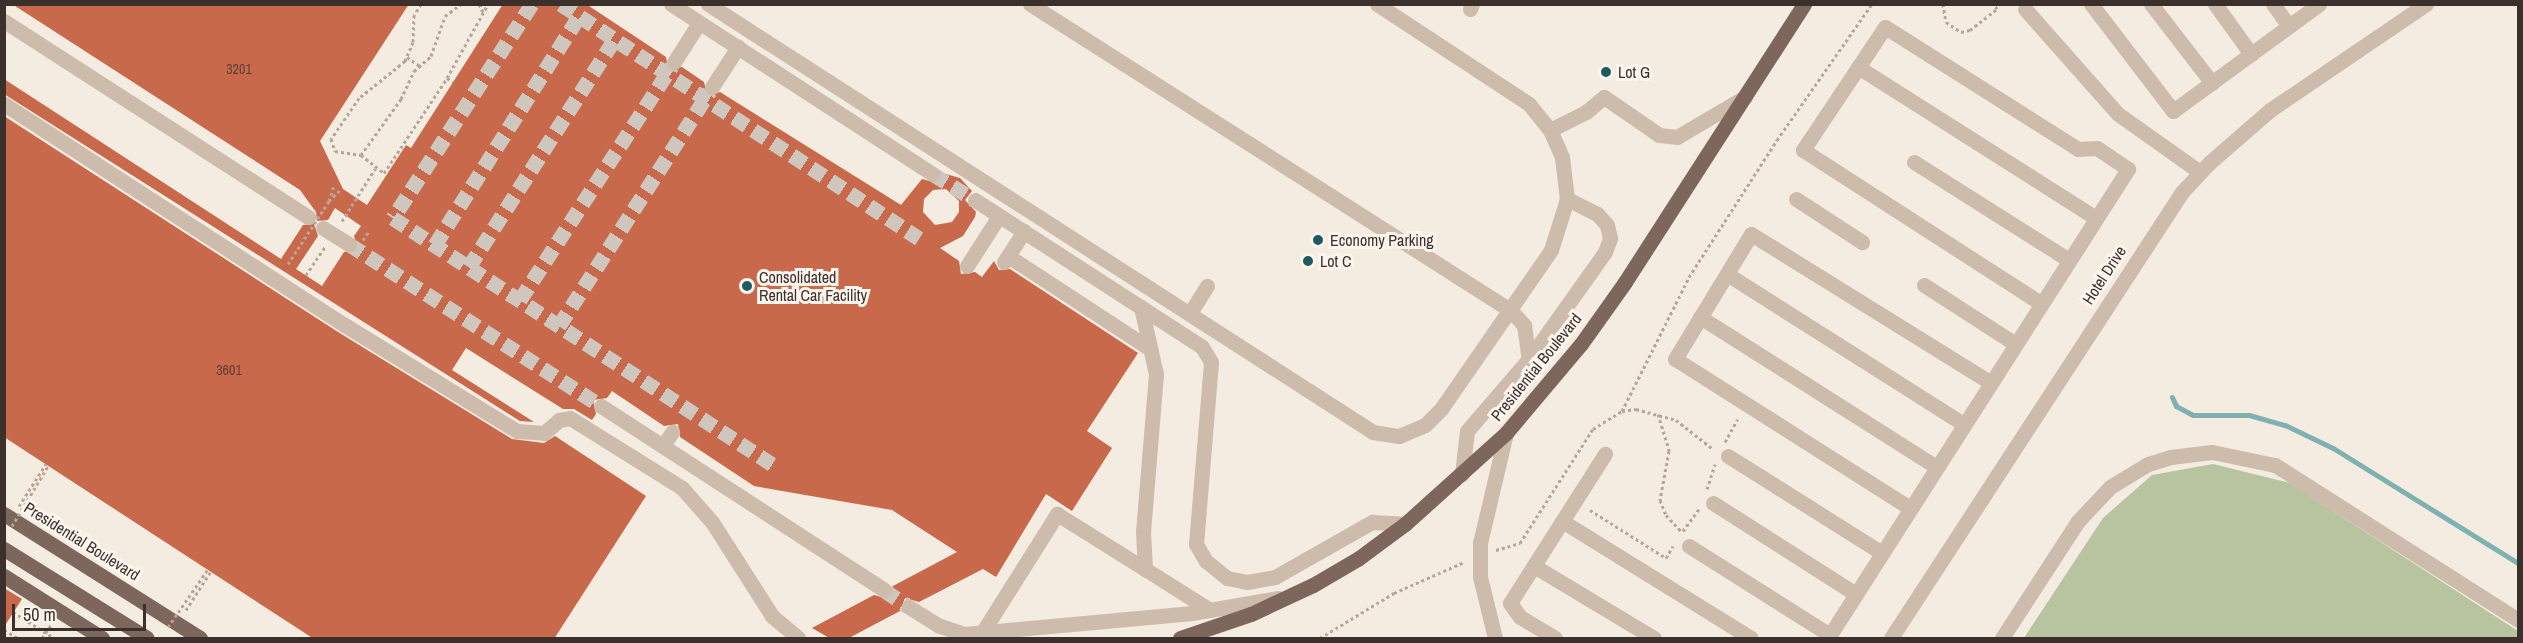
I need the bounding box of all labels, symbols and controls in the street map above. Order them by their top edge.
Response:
house number: 3201 [226,61,252,77]
place label: Lot G [1618,62,1650,82]
marker: Lot G [1599,65,1613,79]
place label: Economy Parking [1330,230,1434,250]
marker: Economy Parking [1311,233,1325,247]
street label: Hotel Drive [2078,242,2130,308]
place label: Lot C [1320,251,1351,271]
marker: Lot C [1301,254,1315,268]
place label: Consolidated Rental Car Facility [759,267,867,305]
marker: Consolidated Rental Car Facility [740,279,754,293]
street label: Presidential Boulevard [1487,309,1585,425]
house number: 3601 [216,362,242,378]
street label: Presidential Boulevard [21,498,143,584]
scale bar [15,592,148,630]
text: 50 m [23,602,56,627]

